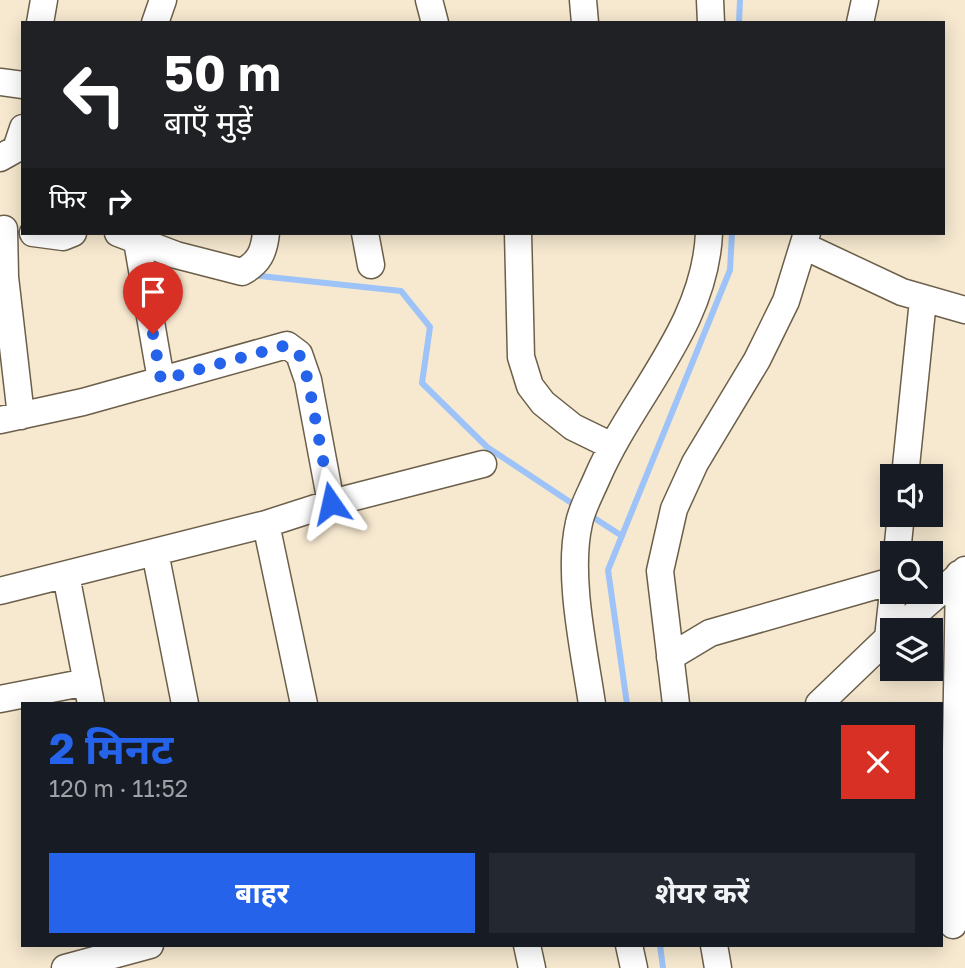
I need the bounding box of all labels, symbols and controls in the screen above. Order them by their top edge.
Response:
text: 50 m [164,43,281,102]
icon: left [49,49,140,140]
text: बाएँ मुड़ें [164,103,253,141]
icon: right [100,182,138,220]
text: फिर [49,183,86,214]
pin [123,262,183,334]
icon: arrive [134,273,172,311]
map controls [880,464,943,681]
button: sound [880,464,943,527]
position arrow [294,466,368,540]
button: search [880,541,943,604]
button: layers [880,618,943,681]
text: 2 मिनट [49,723,173,773]
button: close [841,725,915,799]
text: 120 m · 11:52 [49,774,188,802]
button: बाहर [49,853,475,933]
button: शेयर करें [489,853,915,933]

